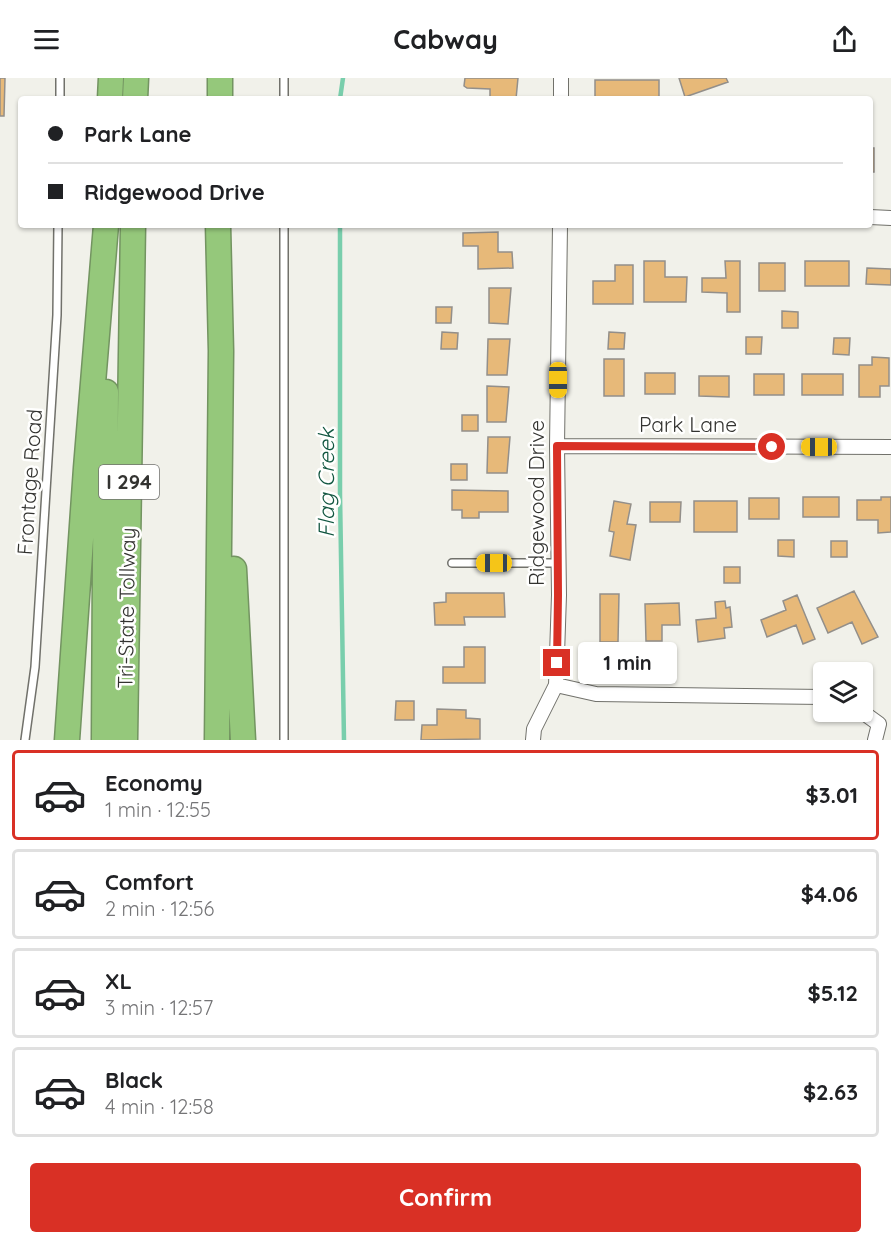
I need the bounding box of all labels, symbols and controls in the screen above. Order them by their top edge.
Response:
text: Cabway [393,22,498,56]
icon: menu [30,23,63,56]
icon: share [828,23,861,56]
text: Park Lane [84,120,191,148]
text: Ridgewood Drive [84,178,265,206]
car [549,362,567,398]
street label: Frontage Road [11,408,47,556]
street label: Park Lane [639,411,737,437]
street label: Ridgewood Drive [523,420,549,586]
water label: Flag Creek [312,426,340,538]
route start [758,433,785,460]
car [801,438,837,456]
road number: I 294 [99,465,159,499]
street label: Tri-State Tollway [112,527,140,689]
car [476,554,512,572]
callout: 1 min [578,642,677,684]
route end [543,649,570,676]
text: 1 min [603,650,652,675]
map controls [813,662,873,722]
button: layers [813,662,873,722]
icon: car [33,768,87,822]
text: Economy [105,769,203,797]
text: $3.01 [806,781,858,809]
text: 1 min · 12:55 [105,797,211,822]
icon: car [33,867,87,921]
text: Comfort [105,868,194,896]
text: $4.06 [801,880,858,908]
text: 2 min · 12:56 [105,896,214,921]
icon: car [33,966,87,1020]
text: XL [105,967,132,995]
text: $5.12 [808,979,858,1007]
text: 3 min · 12:57 [105,995,213,1020]
icon: car [33,1065,87,1119]
text: Black [105,1066,163,1094]
text: $2.63 [803,1078,858,1106]
text: 4 min · 12:58 [105,1094,214,1119]
button: Confirm [30,1163,861,1232]

